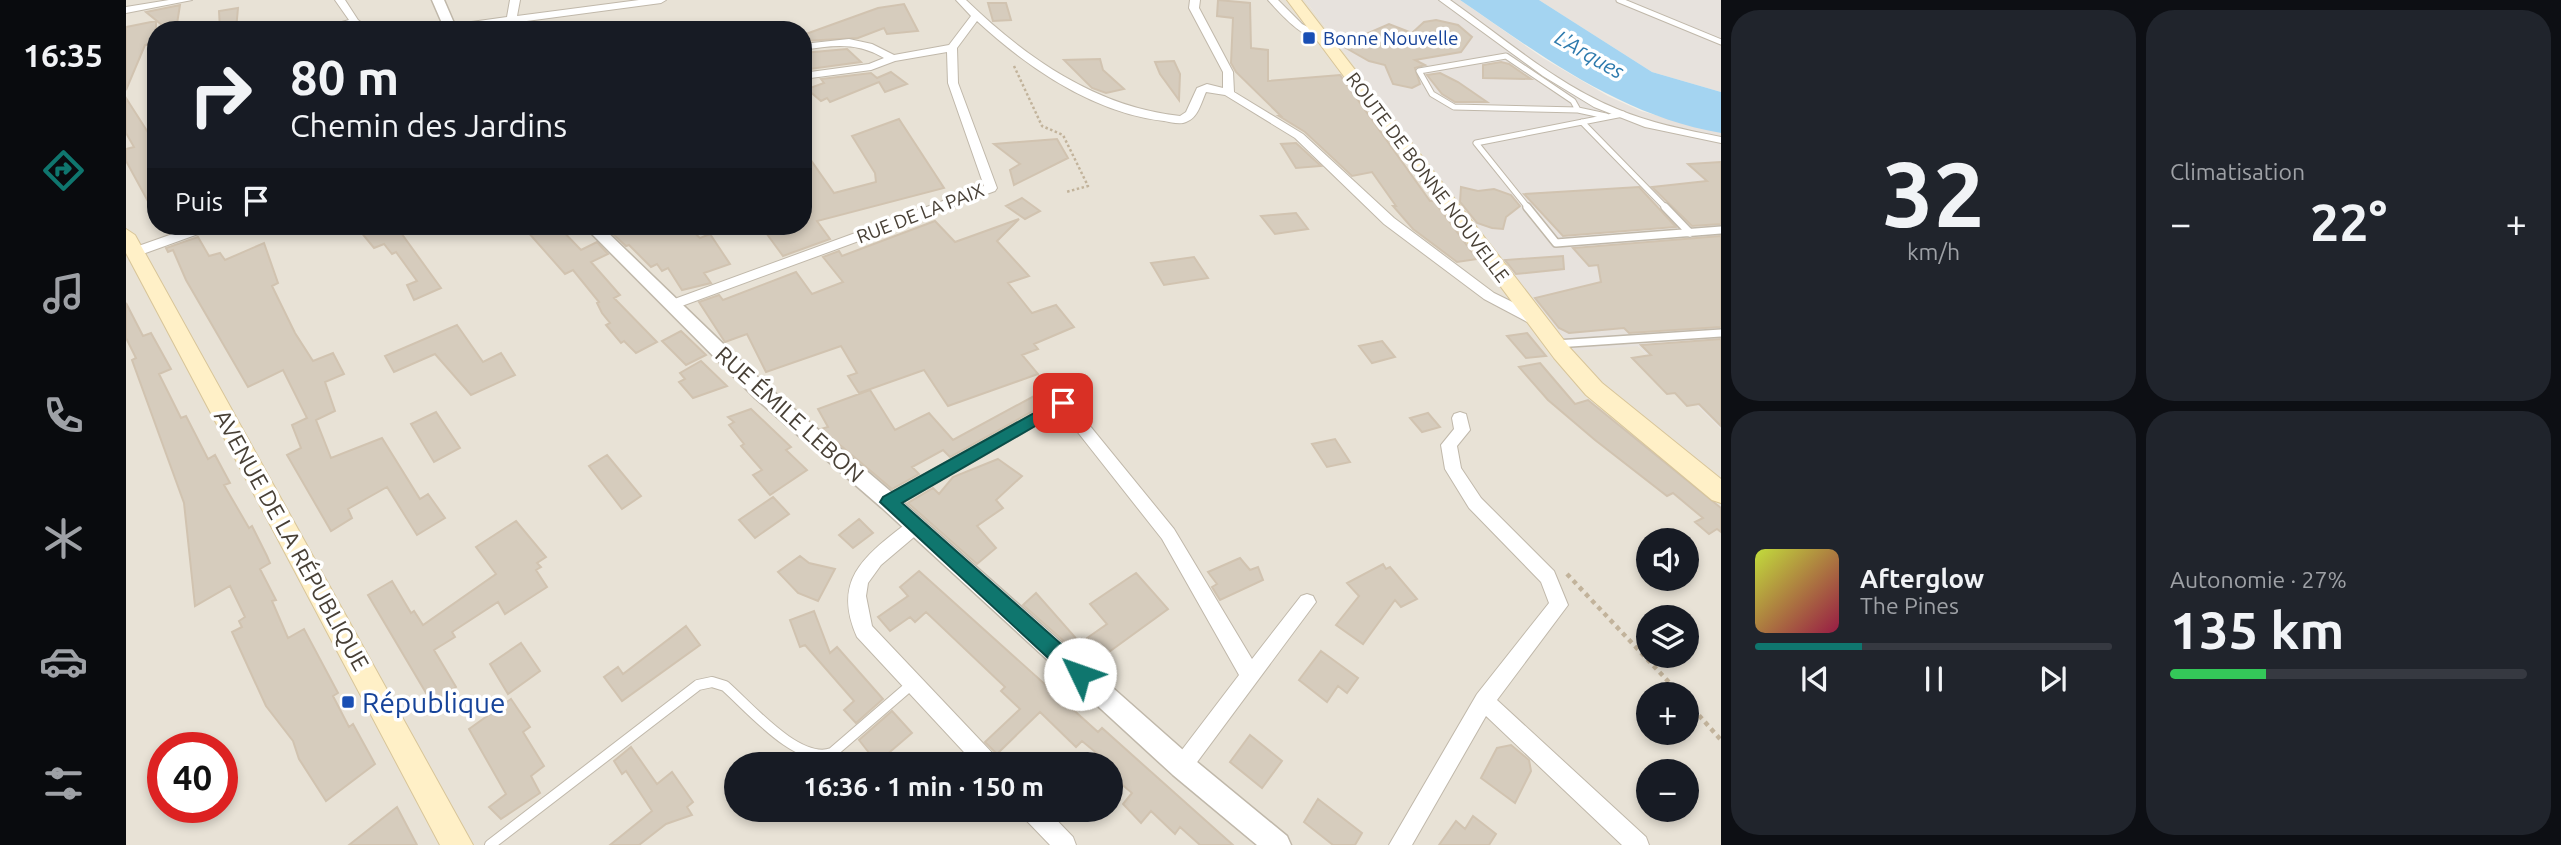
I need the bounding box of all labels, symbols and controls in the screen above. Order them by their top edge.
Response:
water label: L'Arques [1551,25,1629,83]
place label: Bonne Nouvelle [1323,27,1458,49]
marker: Bonne Nouvelle [1301,30,1317,46]
text: 16:35 [23,37,103,73]
icon: right [175,49,266,140]
text: 80 m [290,49,399,104]
street label: ROUTE DE BONNE NOUVELLE [1342,68,1514,286]
text: Chemin des Jardins [290,107,567,143]
text: 32 [1882,142,1985,244]
icon: directions [39,146,88,195]
text: Climatisation [2170,159,2305,184]
street label: RUE DE LA PAIX [853,179,987,247]
icon: arrive [237,182,275,220]
text: Puis [175,187,223,216]
text: 22° [2310,193,2387,251]
text: − [2170,202,2191,244]
text: + [2506,202,2527,244]
text: km/h [1907,239,1960,264]
icon: music [39,269,88,318]
street label: RUE ÉMILE LEBON [711,340,870,487]
pin [1033,373,1093,433]
icon: arrive [1044,384,1082,422]
icon: phone [39,391,88,440]
street label: AVENUE DE LA RÉPUBLIQUE [210,405,375,675]
icon: climate [39,514,88,563]
map controls [1636,528,1699,822]
button: sound [1636,528,1699,591]
text: Afterglow [1860,564,1984,593]
text: Autonomie · 27% [2170,567,2347,592]
text: The Pines [1860,593,1959,618]
text: 135 km [2170,601,2344,659]
button: layers [1636,605,1699,668]
icon: car [39,637,88,686]
position arrow [1043,637,1117,711]
icon: previous [1796,660,1834,698]
icon: pause [1915,660,1953,698]
icon: next [2034,660,2072,698]
button: + [1636,682,1699,745]
place label: République [362,687,506,718]
marker: République [340,694,356,710]
speed limit sign: 40 [147,732,238,823]
icon: filters [39,759,88,808]
button: − [1636,759,1699,822]
text: 16:36 · 1 min · 150 m [803,772,1044,801]

